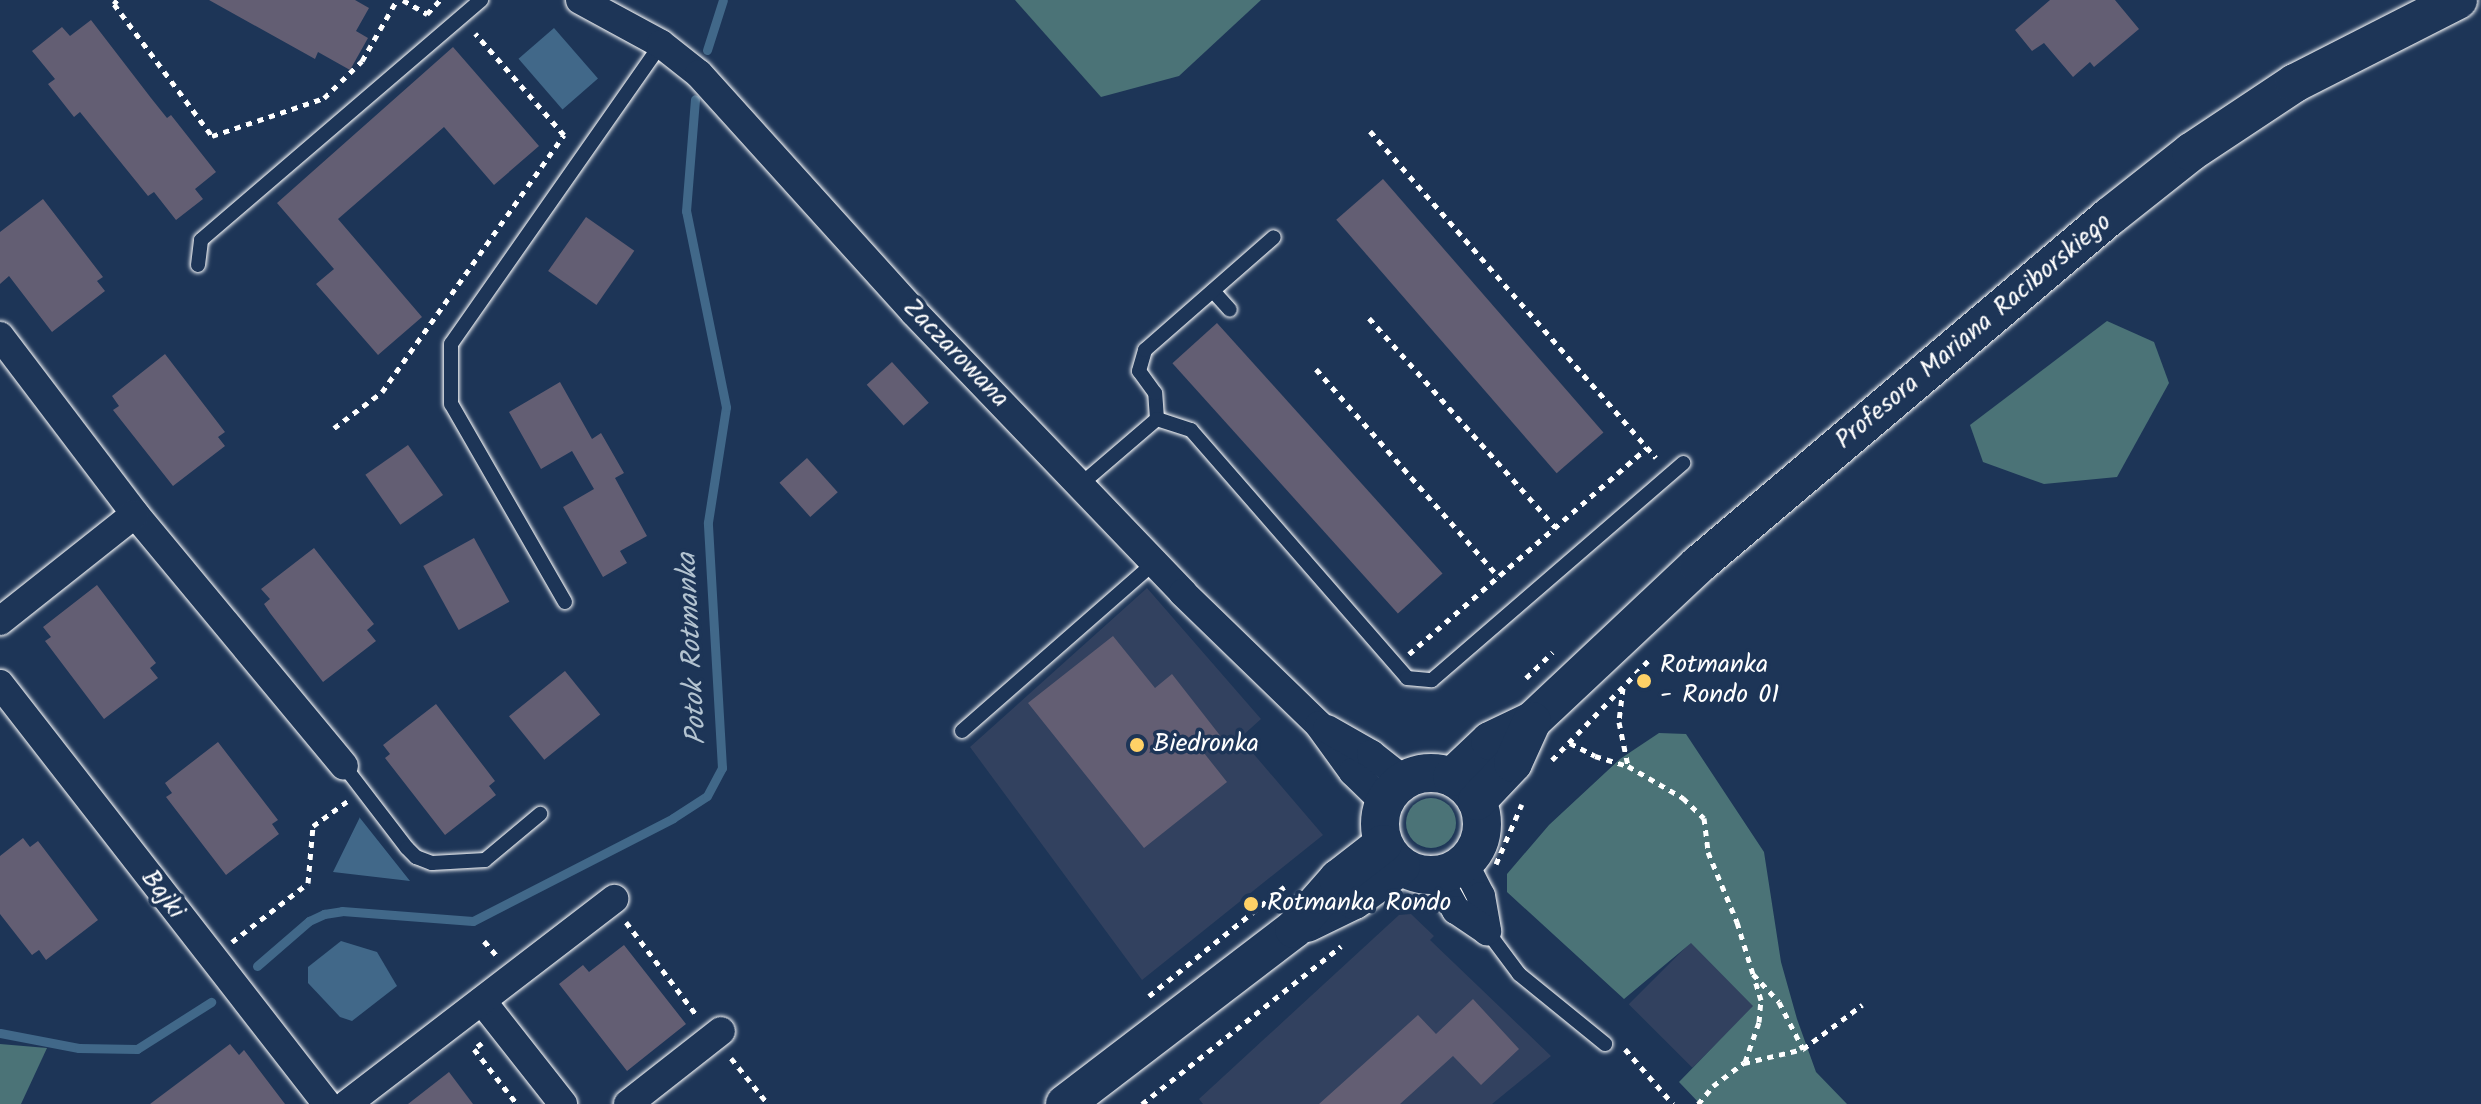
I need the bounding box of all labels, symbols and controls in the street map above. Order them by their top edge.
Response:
street label: Profesora Mariana Raciborskiego [1830,207,2118,457]
street label: Zaczarowana [895,293,1015,415]
water label: Potok Rotmanka [671,552,715,746]
place label: Rotmanka - Rondo 01 [1660,650,1780,712]
marker: Rotmanka - Rondo 01 [1635,672,1653,690]
place label: Biedronka [1153,729,1259,761]
marker: Biedronka [1128,736,1146,754]
street label: Bajki [133,864,191,926]
place label: Rotmanka Rondo [1267,888,1451,920]
marker: Rotmanka Rondo [1242,895,1260,913]

